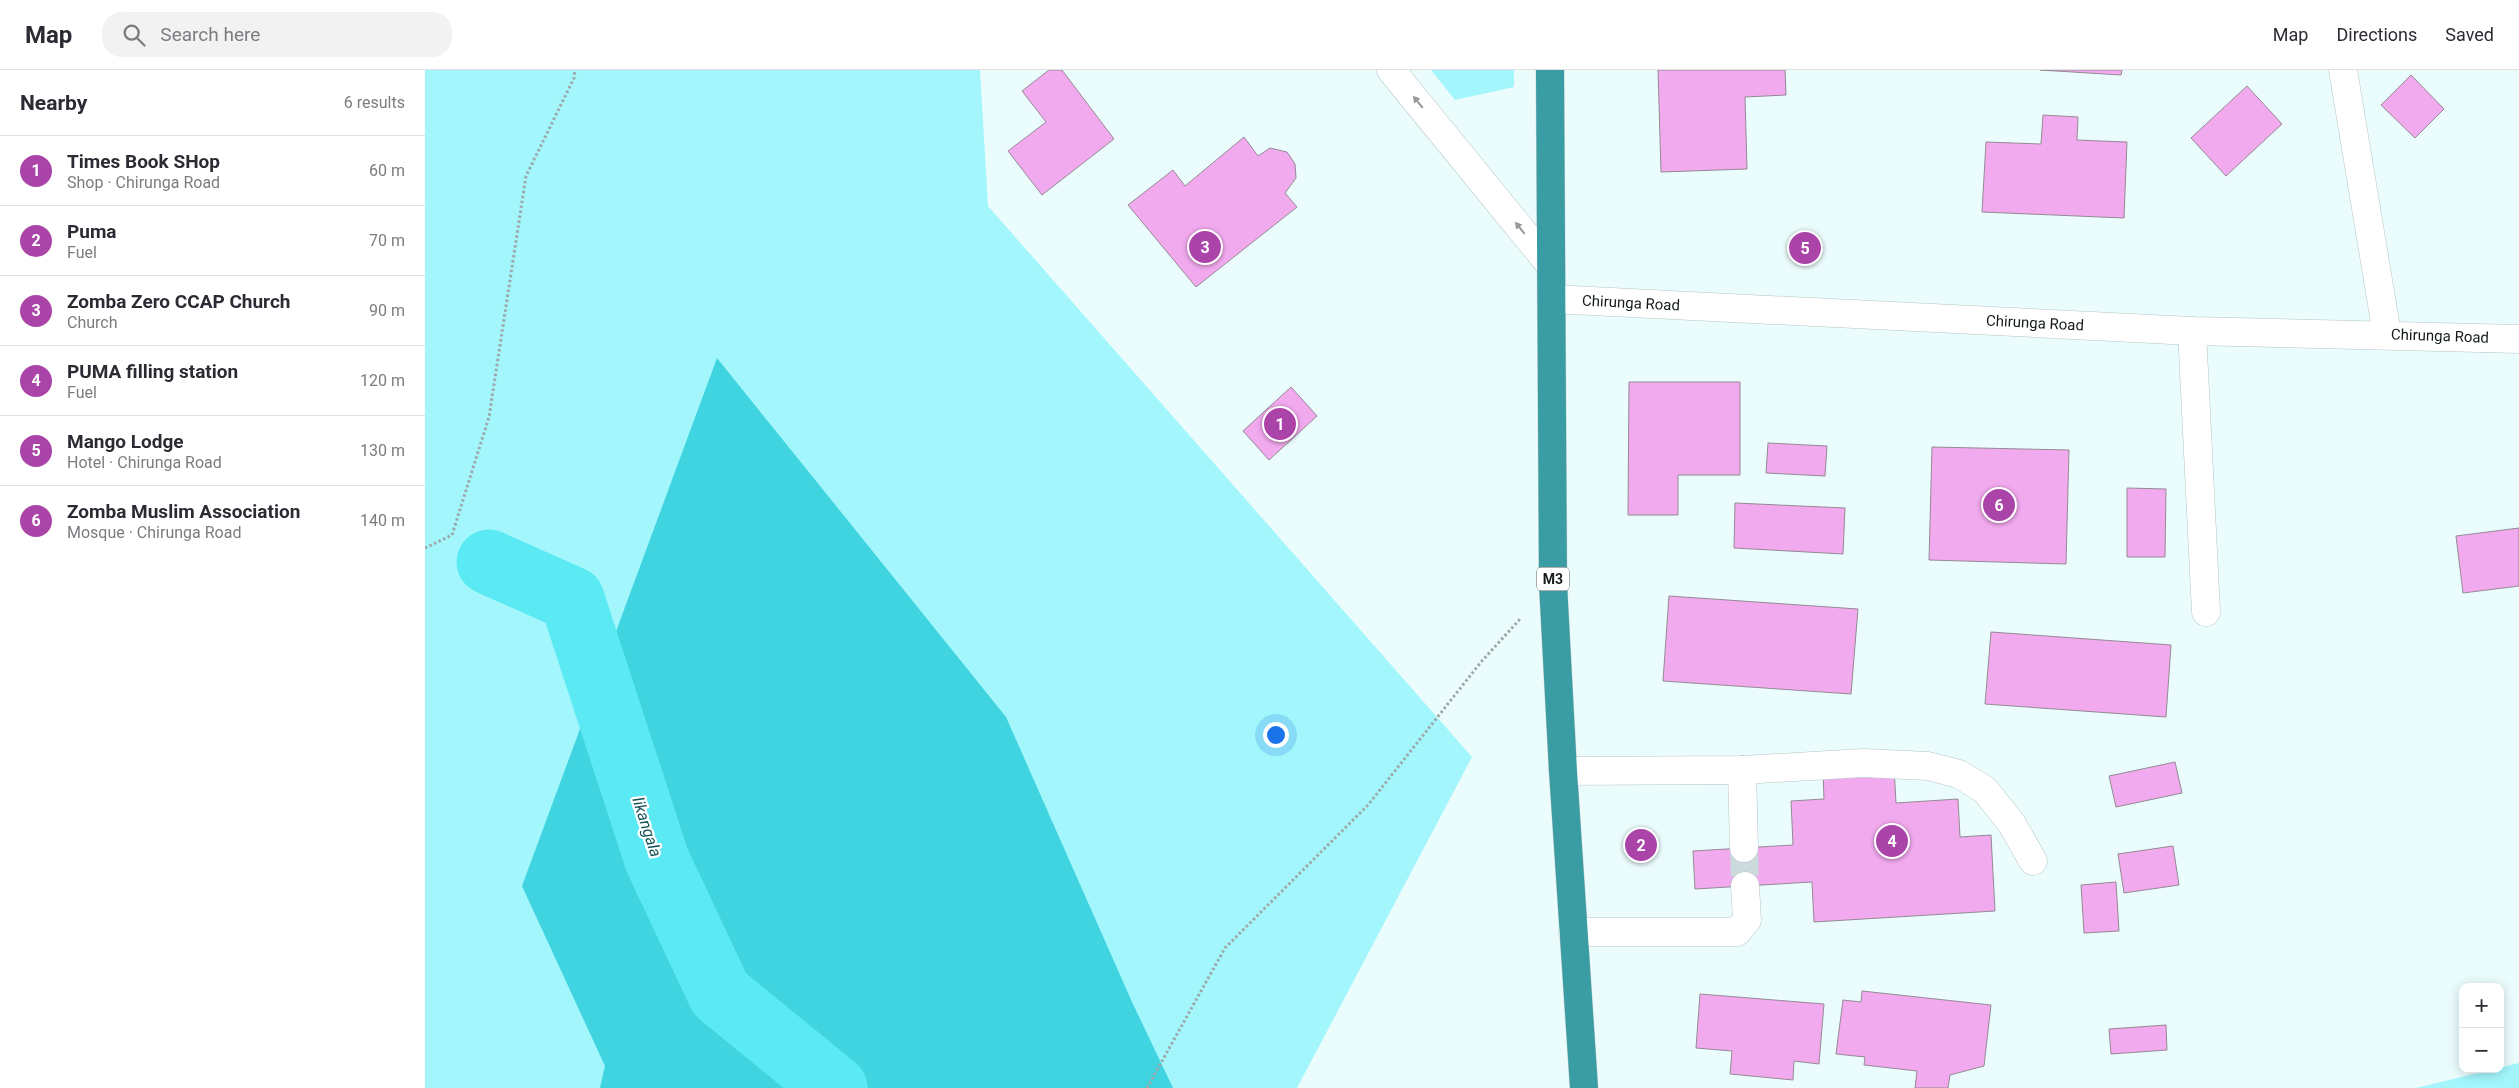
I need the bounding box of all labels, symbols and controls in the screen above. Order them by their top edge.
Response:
search box [102,12,452,57]
text: Map [25,21,72,49]
icon: search [120,21,148,49]
text: Search here [160,23,260,46]
text: Map [2273,24,2308,45]
text: Directions [2336,24,2417,45]
text: Saved [2445,24,2494,45]
text: Nearby [20,91,87,115]
text: 6 results [344,93,405,112]
one-way arrow [1412,96,1423,109]
text: Times Book SHop [67,150,220,173]
text: 1 [31,161,41,180]
text: 60 m [369,161,405,180]
text: Shop · Chirunga Road [67,173,220,192]
text: Puma [67,220,117,243]
one-way arrow [1515,222,1526,235]
pin: 3 [1189,228,1221,266]
pin: 5 [1789,229,1821,267]
text: 2 [31,231,41,250]
text: 70 m [369,231,405,250]
text: Fuel [67,243,97,262]
text: Zomba Zero CCAP Church [67,290,290,313]
street label: Chirunga Road [1582,291,1680,315]
text: 3 [31,301,41,320]
text: 90 m [369,301,405,320]
street label: Chirunga Road [1986,311,2084,335]
text: Church [67,313,118,332]
street label: Chirunga Road [2391,325,2489,347]
text: PUMA filling station [67,360,238,383]
text: 4 [31,371,41,390]
text: 120 m [360,371,405,390]
text: Fuel [67,383,97,402]
pin: 1 [1264,405,1296,443]
text: Mango Lodge [67,430,184,453]
text: 5 [31,441,41,460]
text: 130 m [360,441,405,460]
text: Hotel · Chirunga Road [67,453,222,472]
pin: 6 [1983,486,2015,524]
text: Zomba Muslim Association [67,500,300,523]
text: 6 [31,511,41,530]
text: 140 m [360,511,405,530]
text: Mosque · Chirunga Road [67,523,241,542]
road number: M3 [1537,568,1569,590]
your location [1263,722,1289,748]
water label: likangala [628,795,666,859]
pin: 4 [1876,822,1908,860]
pin: 2 [1625,826,1657,864]
map controls [2459,983,2504,1073]
button: + [2459,983,2504,1028]
button: − [2459,1028,2504,1073]

